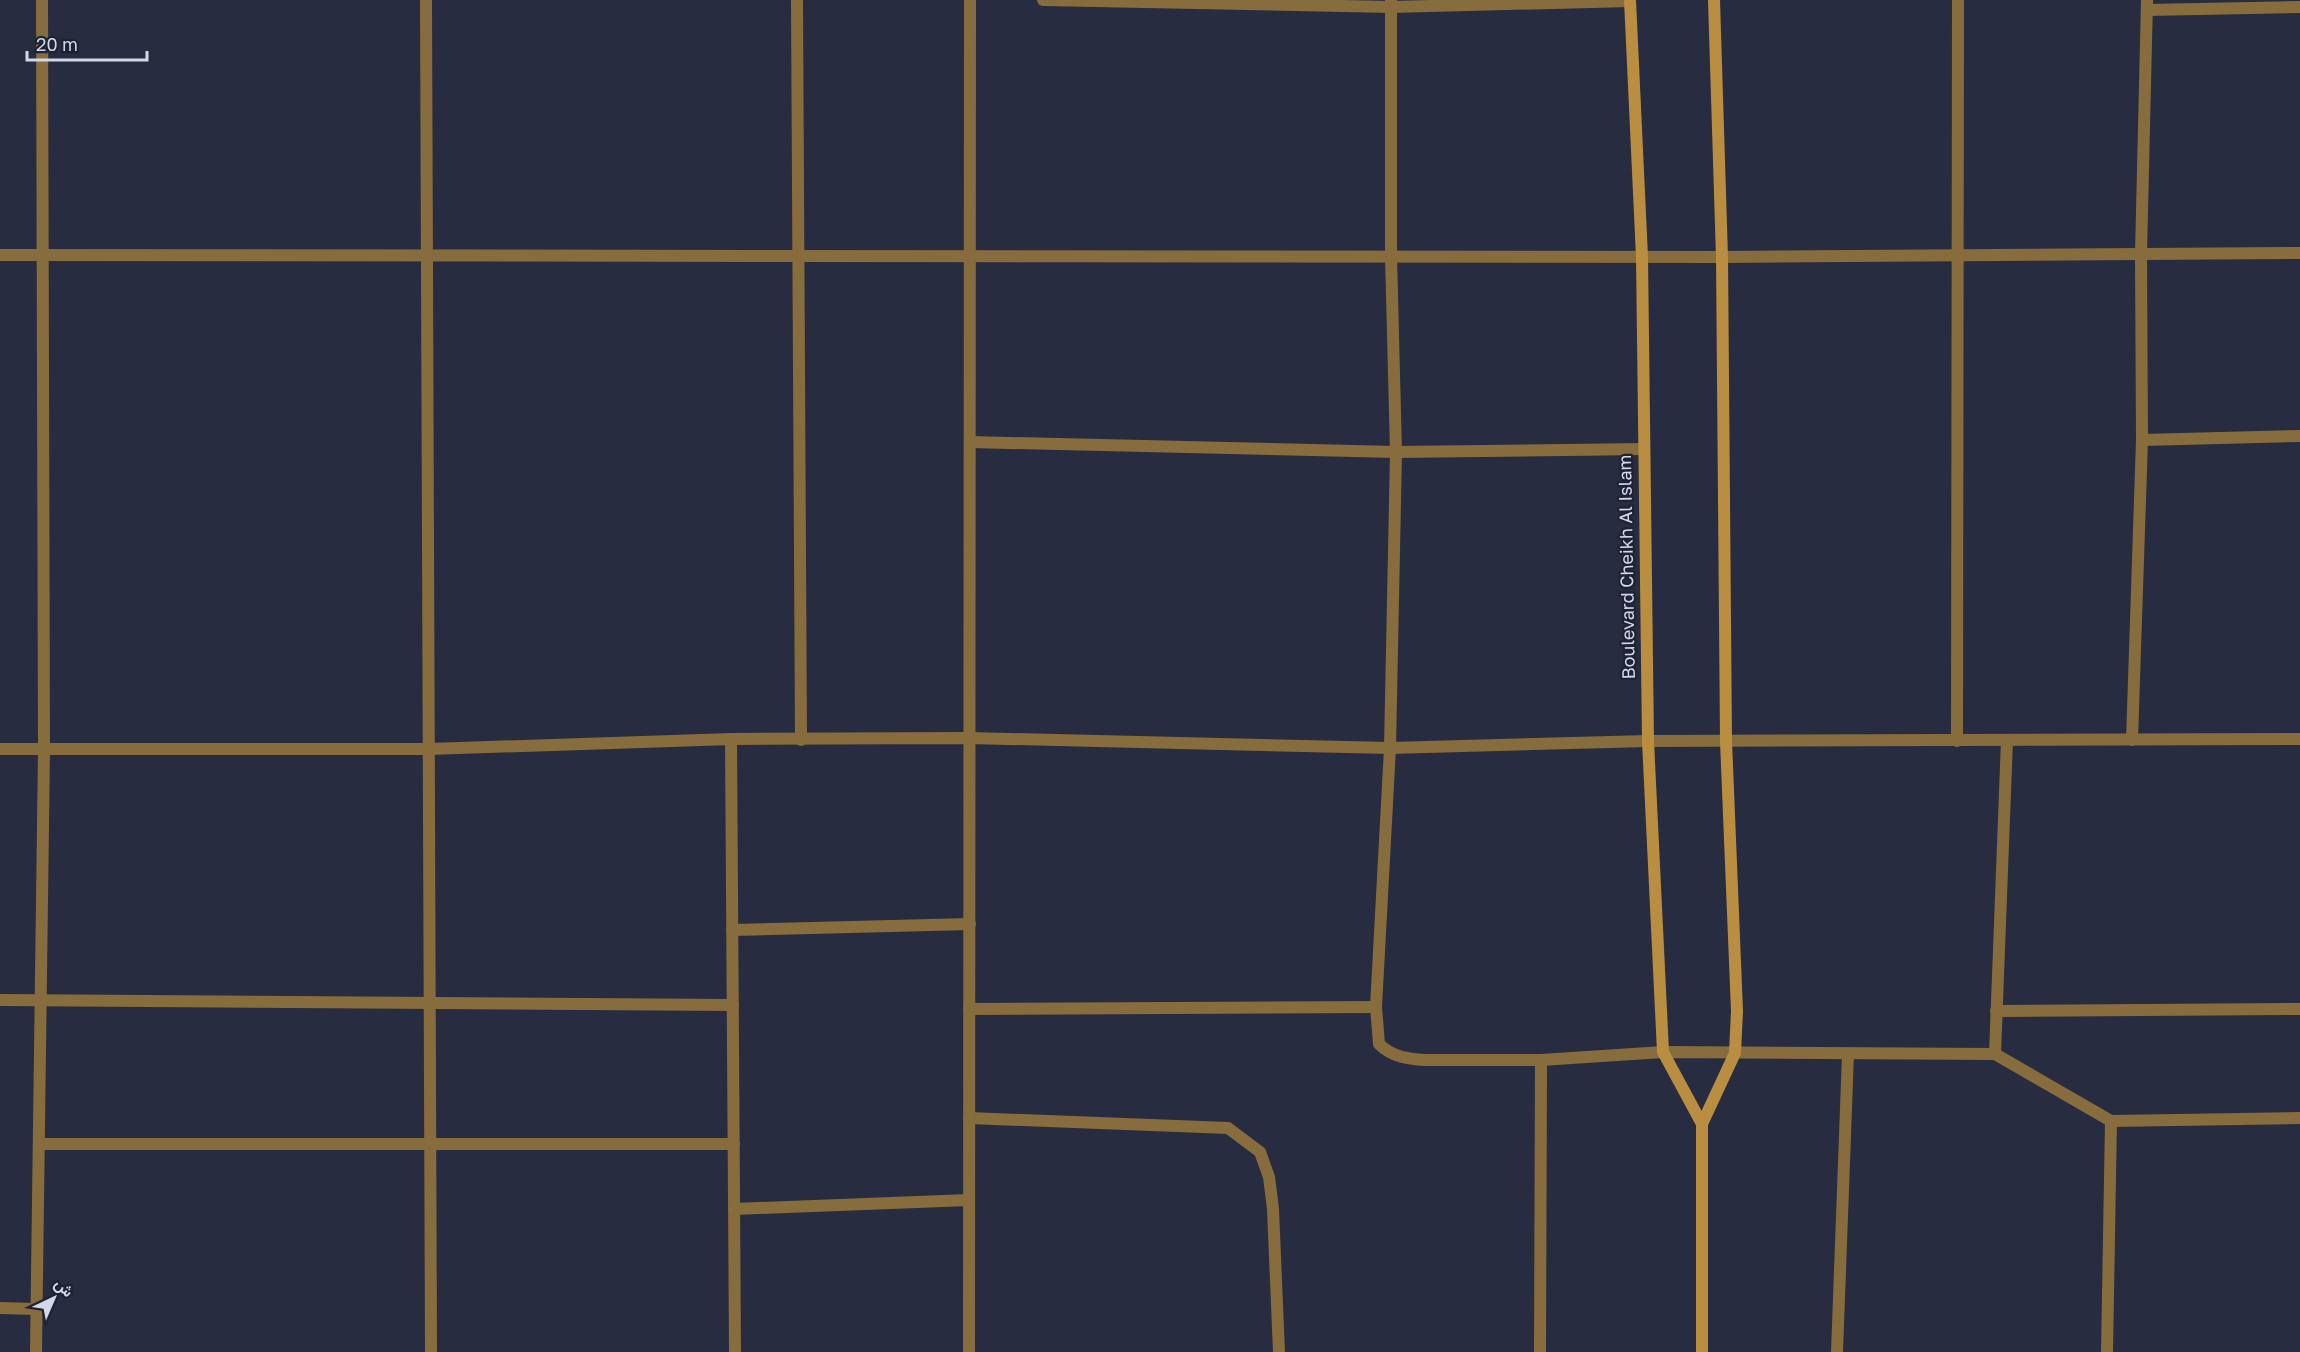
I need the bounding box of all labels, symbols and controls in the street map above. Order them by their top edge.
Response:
scale bar [27,24,147,62]
text: 20 m [36,33,78,55]
street label: Boulevard Cheikh Al Islam [1613,454,1639,680]
north arrow [24,1268,84,1328]
text: ش [51,1273,78,1301]

